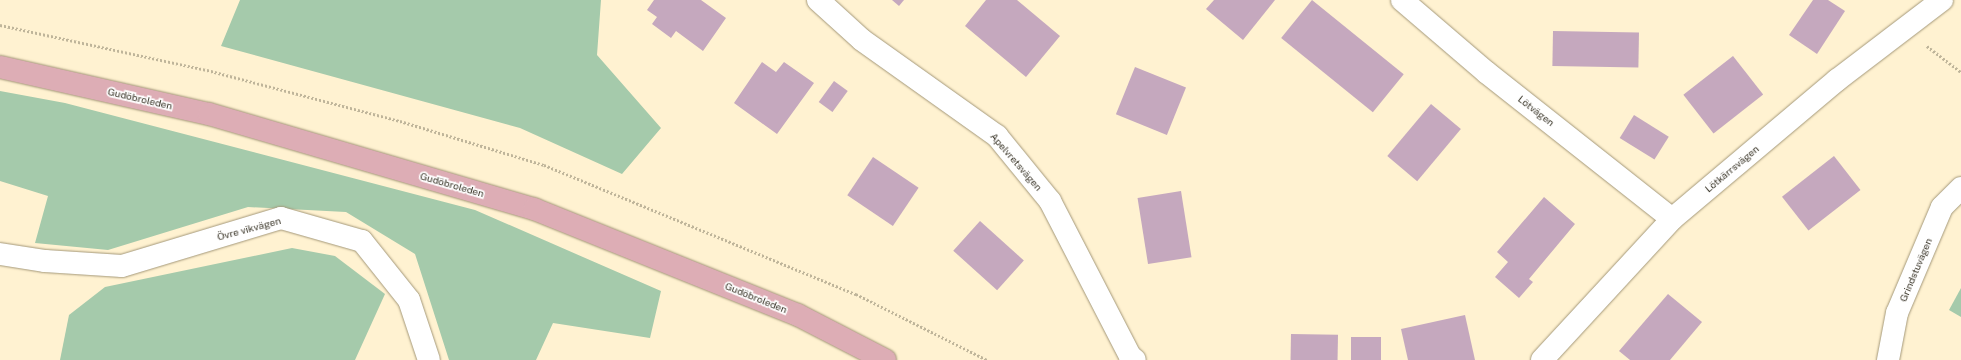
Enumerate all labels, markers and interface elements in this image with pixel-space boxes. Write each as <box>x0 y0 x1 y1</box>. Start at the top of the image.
street label: Gudöbroleden <box>106 86 174 112</box>
street label: Lötvägen <box>1515 93 1557 129</box>
street label: Apelvretsvägen <box>988 131 1044 193</box>
street label: Lötkärrsvägen <box>1703 143 1761 195</box>
street label: Gudöbroleden <box>419 170 485 200</box>
street label: Övre vikvägen <box>216 215 282 243</box>
street label: Grindstuvägen <box>1897 236 1935 304</box>
street label: Gudöbroleden <box>723 280 789 316</box>

